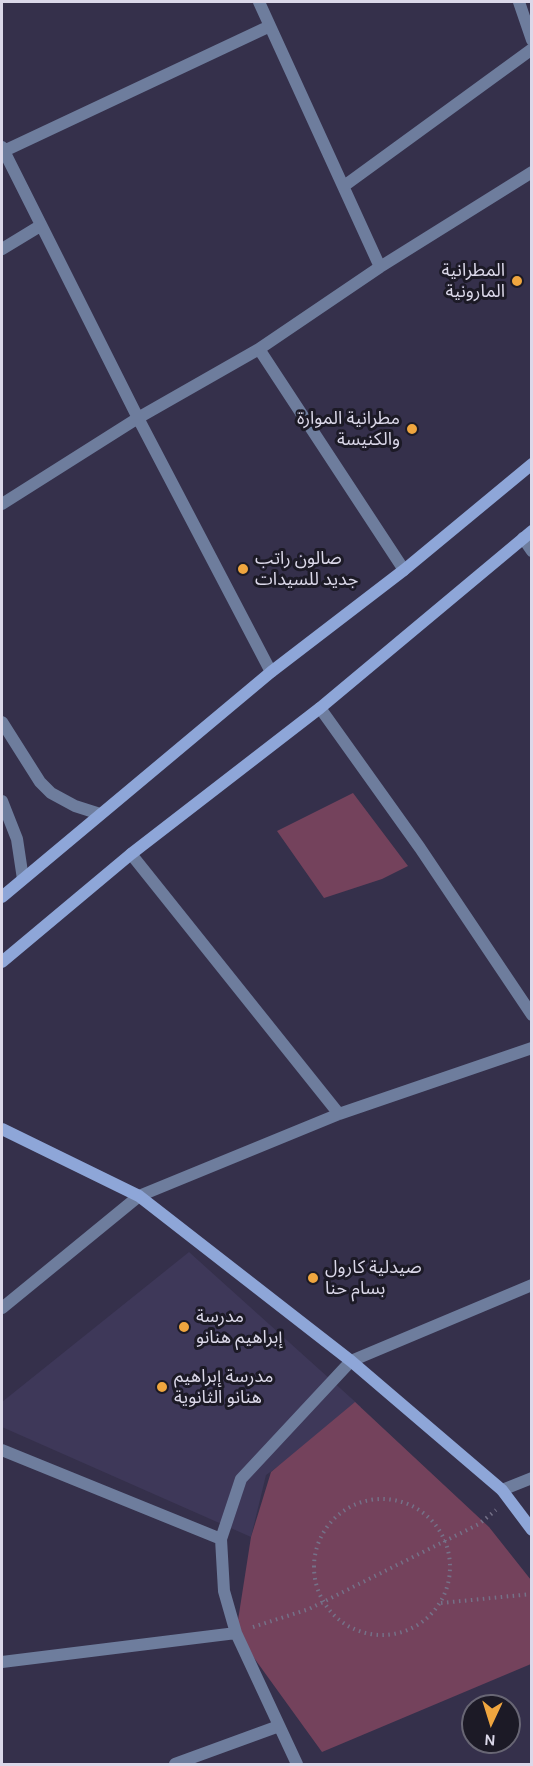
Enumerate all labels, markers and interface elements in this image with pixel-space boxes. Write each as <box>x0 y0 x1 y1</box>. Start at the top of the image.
place label: المطرانية المارونية <box>442 260 505 302</box>
marker: المطرانية المارونية <box>510 274 524 288</box>
place label: مطرانية الموارة والكنيسة <box>297 408 400 450</box>
marker: مطرانية الموارة والكنيسة <box>405 422 419 436</box>
place label: صالون راتب جديد للسيدات <box>255 548 358 590</box>
marker: صالون راتب جديد للسيدات <box>236 562 250 576</box>
place label: صيدلية كارول بسام حنا <box>325 1257 422 1300</box>
marker: صيدلية كارول بسام حنا <box>306 1271 320 1285</box>
place label: مدرسة إبراهيم هنانو <box>196 1306 283 1348</box>
marker: مدرسة إبراهيم هنانو <box>177 1320 191 1334</box>
place label: مدرسة إبراهيم هنانو الثانوية <box>174 1366 273 1408</box>
marker: مدرسة إبراهيم هنانو الثانوية <box>155 1380 169 1394</box>
north arrow <box>461 1694 521 1754</box>
text: N <box>483 1731 496 1750</box>

